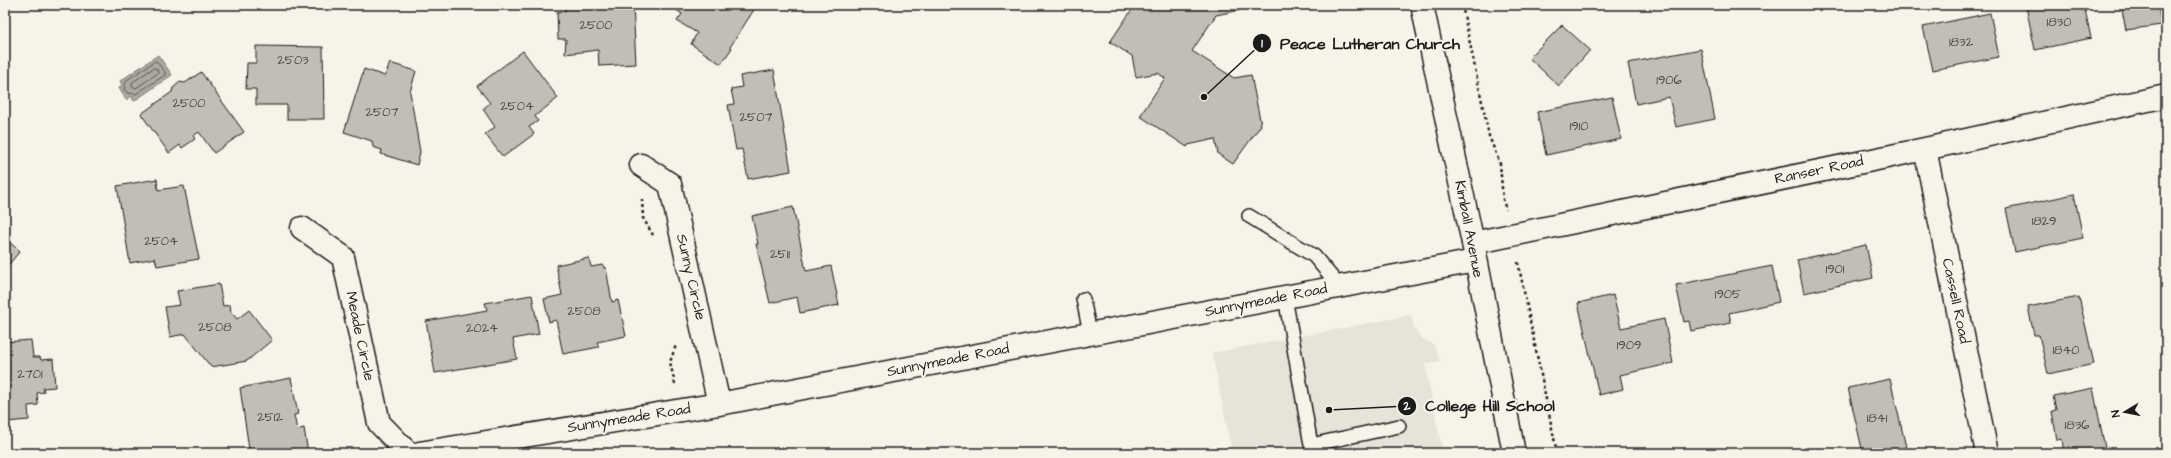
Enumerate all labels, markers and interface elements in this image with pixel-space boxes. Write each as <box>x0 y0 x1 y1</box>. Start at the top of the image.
house number: 1830 <box>2047 13 2071 31</box>
house number: 2500 <box>579 16 613 34</box>
callout: Peace Lutheran Church <box>1252 29 1469 57</box>
text: Peace Lutheran Church <box>1280 33 1461 55</box>
house number: 1832 <box>1949 33 1974 51</box>
text: 1 <box>1261 35 1263 52</box>
house number: 2503 <box>277 51 309 69</box>
house number: 1906 <box>1656 71 1682 89</box>
house number: 2500 <box>172 94 206 112</box>
house number: 2504 <box>500 97 534 115</box>
house number: 2507 <box>366 103 398 121</box>
house number: 2507 <box>740 108 772 126</box>
house number: 1910 <box>1570 117 1588 135</box>
street label: Ranser Road <box>1773 150 1866 190</box>
street label: Kimball Avenue <box>1449 179 1489 279</box>
house number: 1829 <box>2032 212 2056 230</box>
house number: 2504 <box>144 232 178 250</box>
street label: Sunny Circle <box>670 232 711 322</box>
house number: 2511 <box>770 245 790 263</box>
street label: Cassell Road <box>1937 256 1975 346</box>
house number: 1901 <box>1826 260 1845 278</box>
street label: Sunnymeade Road <box>1203 278 1329 323</box>
house number: 1905 <box>1715 285 1741 303</box>
street label: Meade Circle <box>340 289 380 383</box>
house number: 2508 <box>567 302 601 320</box>
house number: 2508 <box>198 318 232 336</box>
house number: 2024 <box>466 319 498 337</box>
house number: 1909 <box>1617 336 1641 354</box>
street label: Sunnymeade Road <box>885 338 1011 383</box>
house number: 1840 <box>2052 341 2080 359</box>
house number: 2701 <box>17 365 43 383</box>
callout: College Hill School <box>1397 392 1563 420</box>
north arrow <box>2105 392 2145 432</box>
text: College Hill School <box>1425 395 1555 419</box>
street label: Sunnymeade Road <box>566 398 692 439</box>
text: 2 <box>1403 398 1411 415</box>
house number: 2512 <box>257 408 283 426</box>
house number: 1841 <box>1867 409 1888 427</box>
text: N <box>2108 409 2124 418</box>
house number: 1836 <box>2065 416 2089 434</box>

